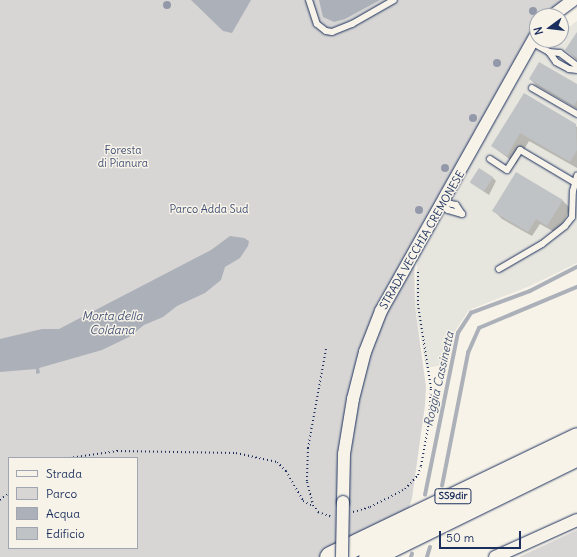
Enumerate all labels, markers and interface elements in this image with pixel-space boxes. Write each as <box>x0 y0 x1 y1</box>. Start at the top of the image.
north arrow <box>529 8 569 48</box>
text: N <box>531 25 546 36</box>
park label: Foresta di Pianura <box>98 144 148 170</box>
street label: STRADA VECCHIA CREMONESE <box>377 168 467 312</box>
park label: Parco Adda Sud <box>169 202 249 216</box>
water label: Morta della Coldana <box>82 309 142 337</box>
water label: Roggia Cassinetta <box>421 330 457 428</box>
legend <box>8 457 138 549</box>
text: Strada <box>46 466 82 481</box>
text: Parco <box>46 486 77 501</box>
road number: SS9dir <box>434 488 472 504</box>
text: Acqua <box>46 506 80 521</box>
scale bar <box>441 523 523 549</box>
text: Edificio <box>46 526 85 541</box>
text: 50 m <box>446 530 474 545</box>

